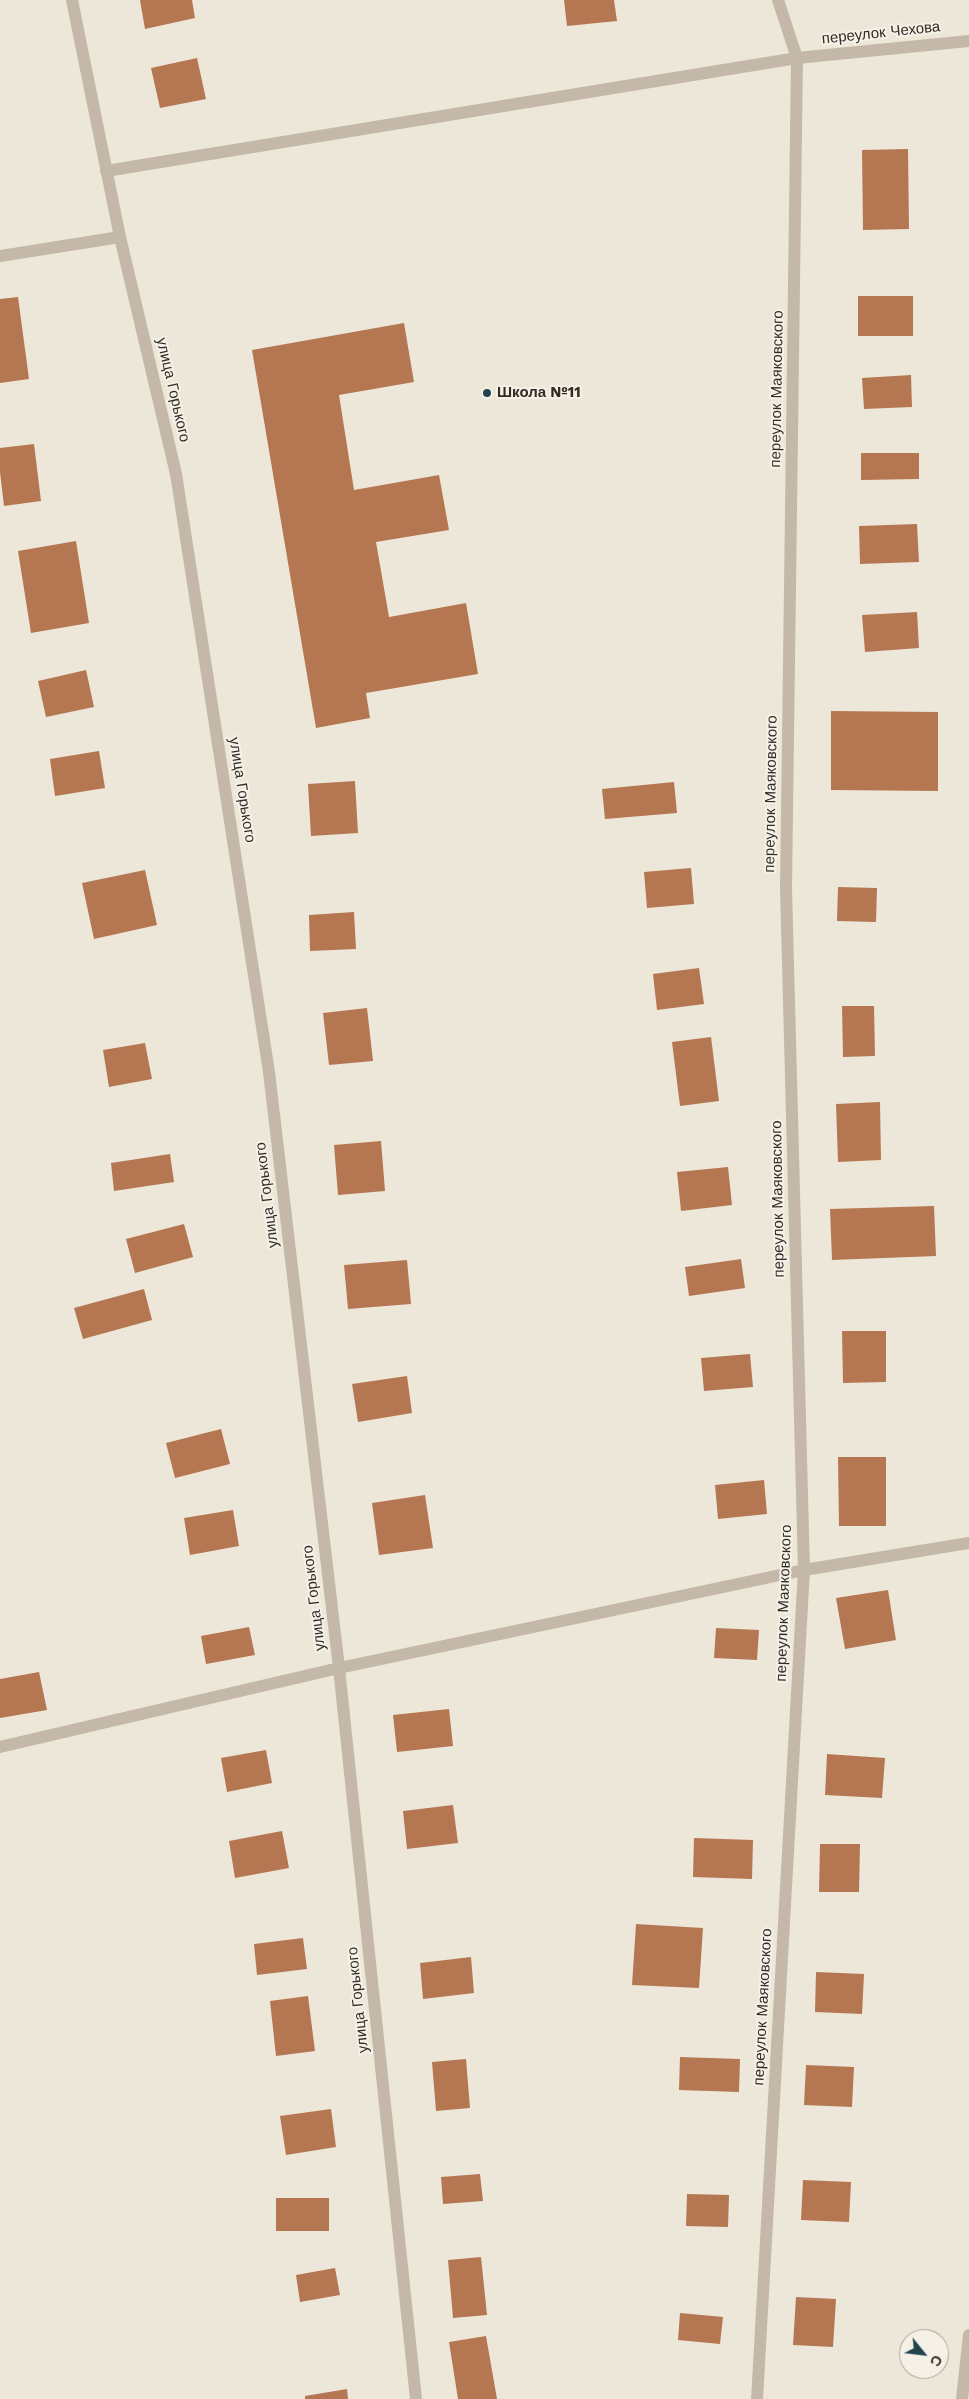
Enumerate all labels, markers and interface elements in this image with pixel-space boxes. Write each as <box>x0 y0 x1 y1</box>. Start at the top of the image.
street label: переулок Чехова <box>821 18 941 48</box>
street label: переулок Маяковского <box>767 310 787 468</box>
street label: улица Горького <box>152 336 194 444</box>
place label: Школа №11 <box>497 384 581 402</box>
marker: Школа №11 <box>481 387 493 399</box>
street label: переулок Маяковского <box>761 715 781 873</box>
street label: улица Горького <box>225 736 259 844</box>
street label: переулок Маяковского <box>768 1120 788 1278</box>
street label: улица Горького <box>252 1141 282 1249</box>
street label: переулок Маяковского <box>772 1524 796 1682</box>
street label: улица Горького <box>299 1544 329 1652</box>
street label: переулок Маяковского <box>750 1928 776 2086</box>
street label: улица Горького <box>343 1946 373 2054</box>
north arrow <box>899 2329 949 2379</box>
text: С <box>927 2352 946 2369</box>

